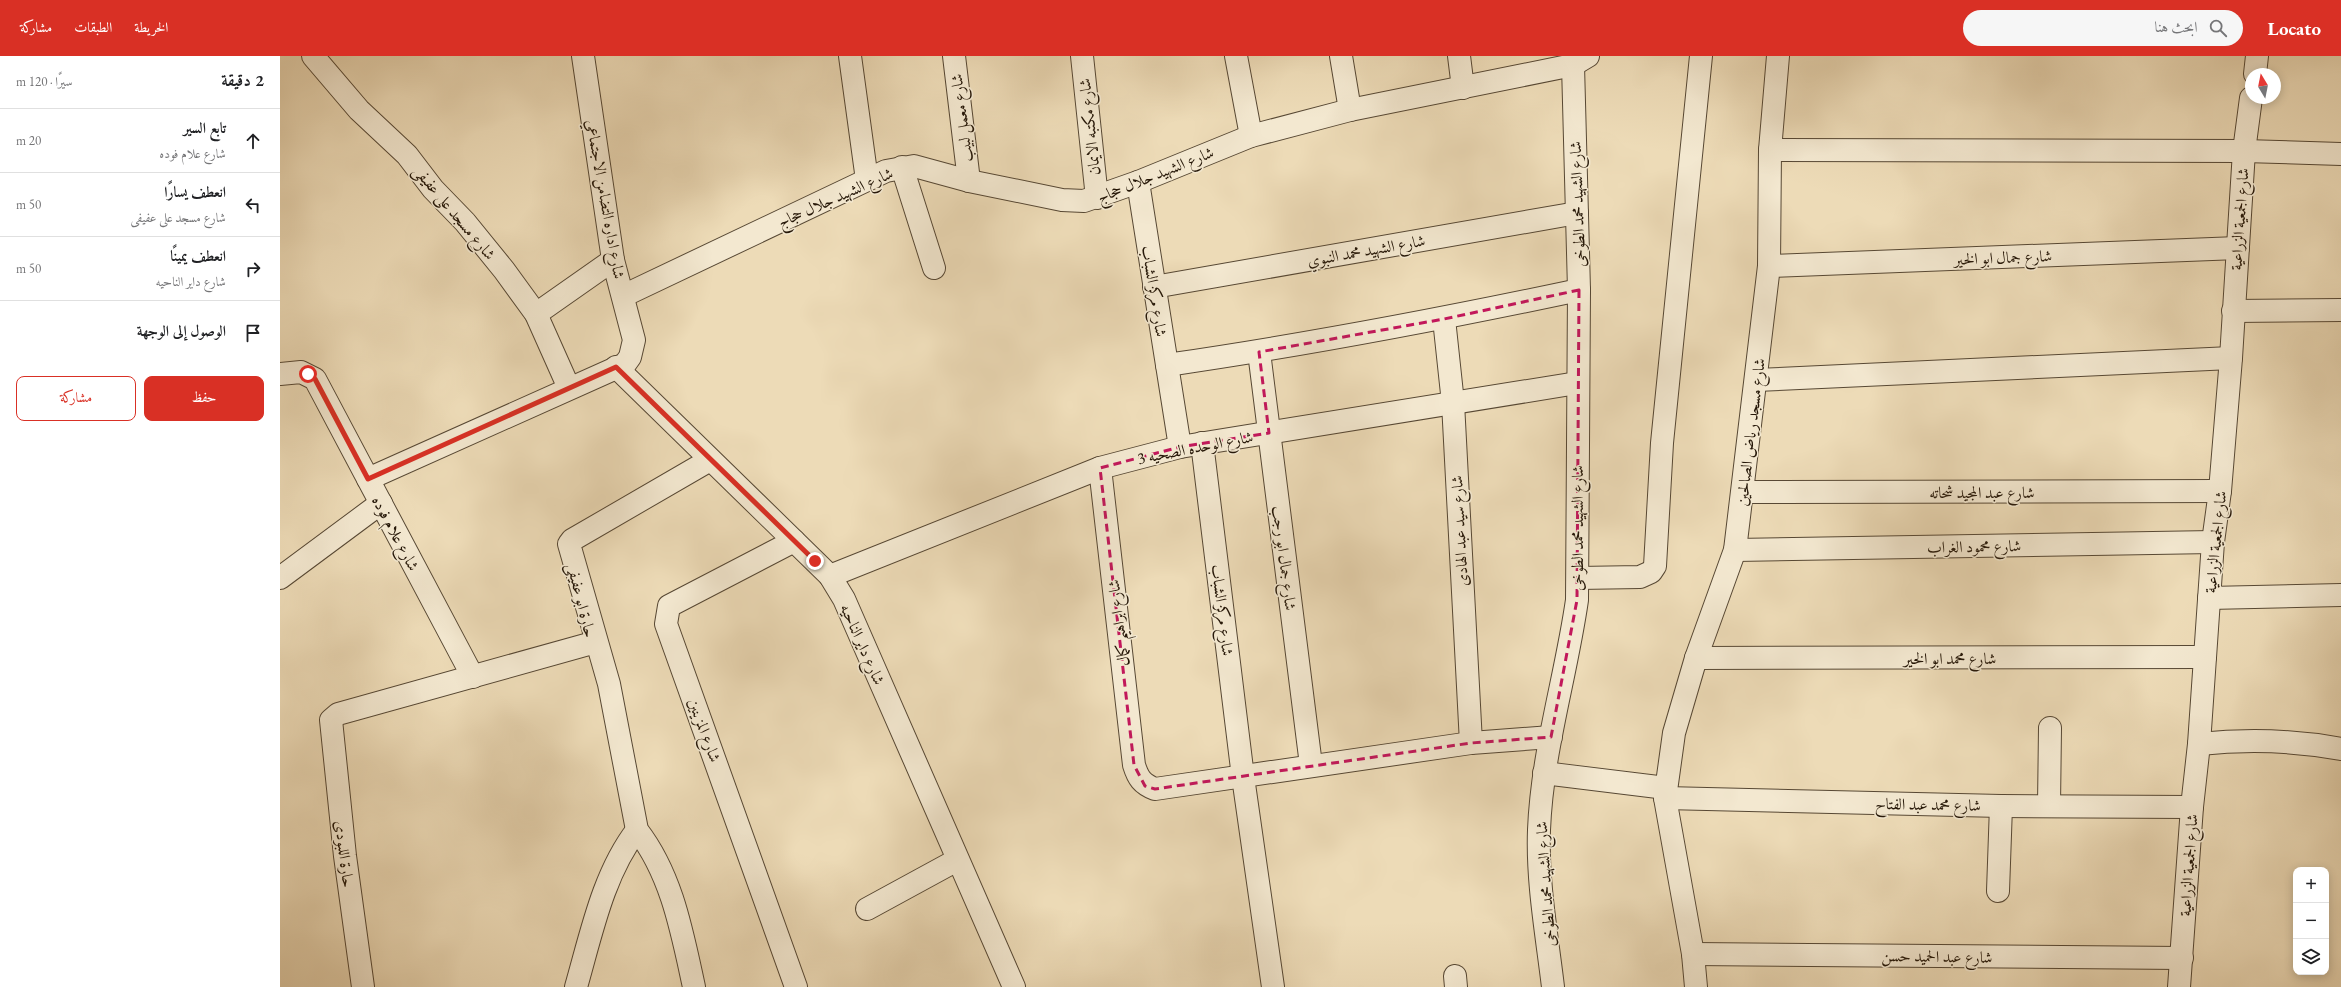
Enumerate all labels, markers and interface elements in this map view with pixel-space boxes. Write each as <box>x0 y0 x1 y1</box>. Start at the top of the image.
search box <box>1963 10 2243 46</box>
text: Locato <box>2267 16 2321 41</box>
text: ابحث هنا <box>2154 17 2197 36</box>
icon: search <box>2207 17 2229 39</box>
text: مشاركة <box>20 18 52 36</box>
text: الطبقات <box>74 18 112 36</box>
text: الخريطة <box>134 18 168 36</box>
north arrow <box>2245 68 2281 104</box>
text: 2 دقيقة <box>221 69 264 91</box>
street label: شارع معمل لبيب <box>946 72 980 163</box>
text: سيرًا · 120 m <box>16 73 73 90</box>
street label: شارع مكتبه الايمان <box>1074 77 1108 176</box>
text: تابع السير <box>183 118 226 137</box>
street label: شارع اداره التضامن الاجتماعي <box>578 118 630 281</box>
icon: ahead <box>242 130 264 152</box>
text: 20 m <box>16 132 41 149</box>
street label: شارع الشهيد جلال حجاج <box>1094 141 1218 211</box>
street label: شارع الشهيد محمد الطوخى <box>1565 141 1593 267</box>
text: شارع علام فوده <box>159 145 226 162</box>
street label: شارع مسجد على عفيفى <box>406 161 500 266</box>
street label: شارع الشهيد جلال حجاج <box>774 163 898 236</box>
street label: شارع الجمعية الزراعية <box>2225 167 2257 271</box>
text: انعطف يسارًا <box>164 182 226 201</box>
icon: left <box>242 194 264 216</box>
text: 50 m <box>16 196 41 213</box>
text: شارع مسجد على عفيفى <box>130 209 226 226</box>
street label: شارع الشهيد محمد النبوي <box>1305 230 1427 274</box>
street label: شارع مركز الشباب <box>1134 244 1172 339</box>
street label: شارع جمال ابو الخير <box>1952 245 2053 273</box>
text: انعطف يمينًا <box>170 246 226 265</box>
icon: right <box>242 258 264 280</box>
text: 50 m <box>16 260 41 277</box>
text: شارع داير الناحيه <box>156 273 226 290</box>
text: الوصول إلى الوجهة <box>137 321 226 340</box>
icon: arrive <box>242 322 264 344</box>
street label: شارع مسجد رياض الصالحين <box>1731 357 1773 507</box>
route start <box>299 365 317 383</box>
button: مشاركة <box>16 376 136 421</box>
button: حفظ <box>144 376 264 421</box>
street label: شارع الوحده الصحيه 3 <box>1135 426 1255 472</box>
street label: شارع الشهيد محمد الطوخى <box>1567 465 1591 591</box>
street label: شارع سيد عبد الهادى <box>1446 475 1476 587</box>
street label: شارع عبد المجيد شحاته <box>1929 482 2035 506</box>
street label: شارع الجمعية الزراعية <box>2200 490 2234 595</box>
street label: شارع علام فوده <box>363 492 424 576</box>
street label: شارع جمال ابو رجب <box>1265 504 1301 612</box>
street label: شارع محمود الغراب <box>1927 535 2021 561</box>
route end <box>806 552 824 570</box>
street label: حارة ابو عفيفى <box>561 561 601 640</box>
street label: شارع مركز الشباب <box>1203 563 1239 657</box>
street label: شارع ابراهيم كمال <box>1103 578 1140 668</box>
street label: شارع داير الناحيه <box>833 600 890 689</box>
street label: شارع محمد ابو الخير <box>1902 648 1996 672</box>
street label: شارع المزينين <box>680 695 726 766</box>
street label: شارع محمد عبد الفتاح <box>1875 793 1981 820</box>
street label: شارع الجمعية الزراعية <box>2174 813 2206 917</box>
street label: حارة اللبودى <box>330 819 359 889</box>
street label: شارع الشهيد محمد الطوخى <box>1531 820 1563 947</box>
map controls <box>2293 867 2329 975</box>
button: + <box>2293 867 2329 903</box>
button: − <box>2293 903 2329 939</box>
button: layers <box>2293 939 2329 975</box>
street label: شارع عبد الحميد حسن <box>1881 945 1993 971</box>

